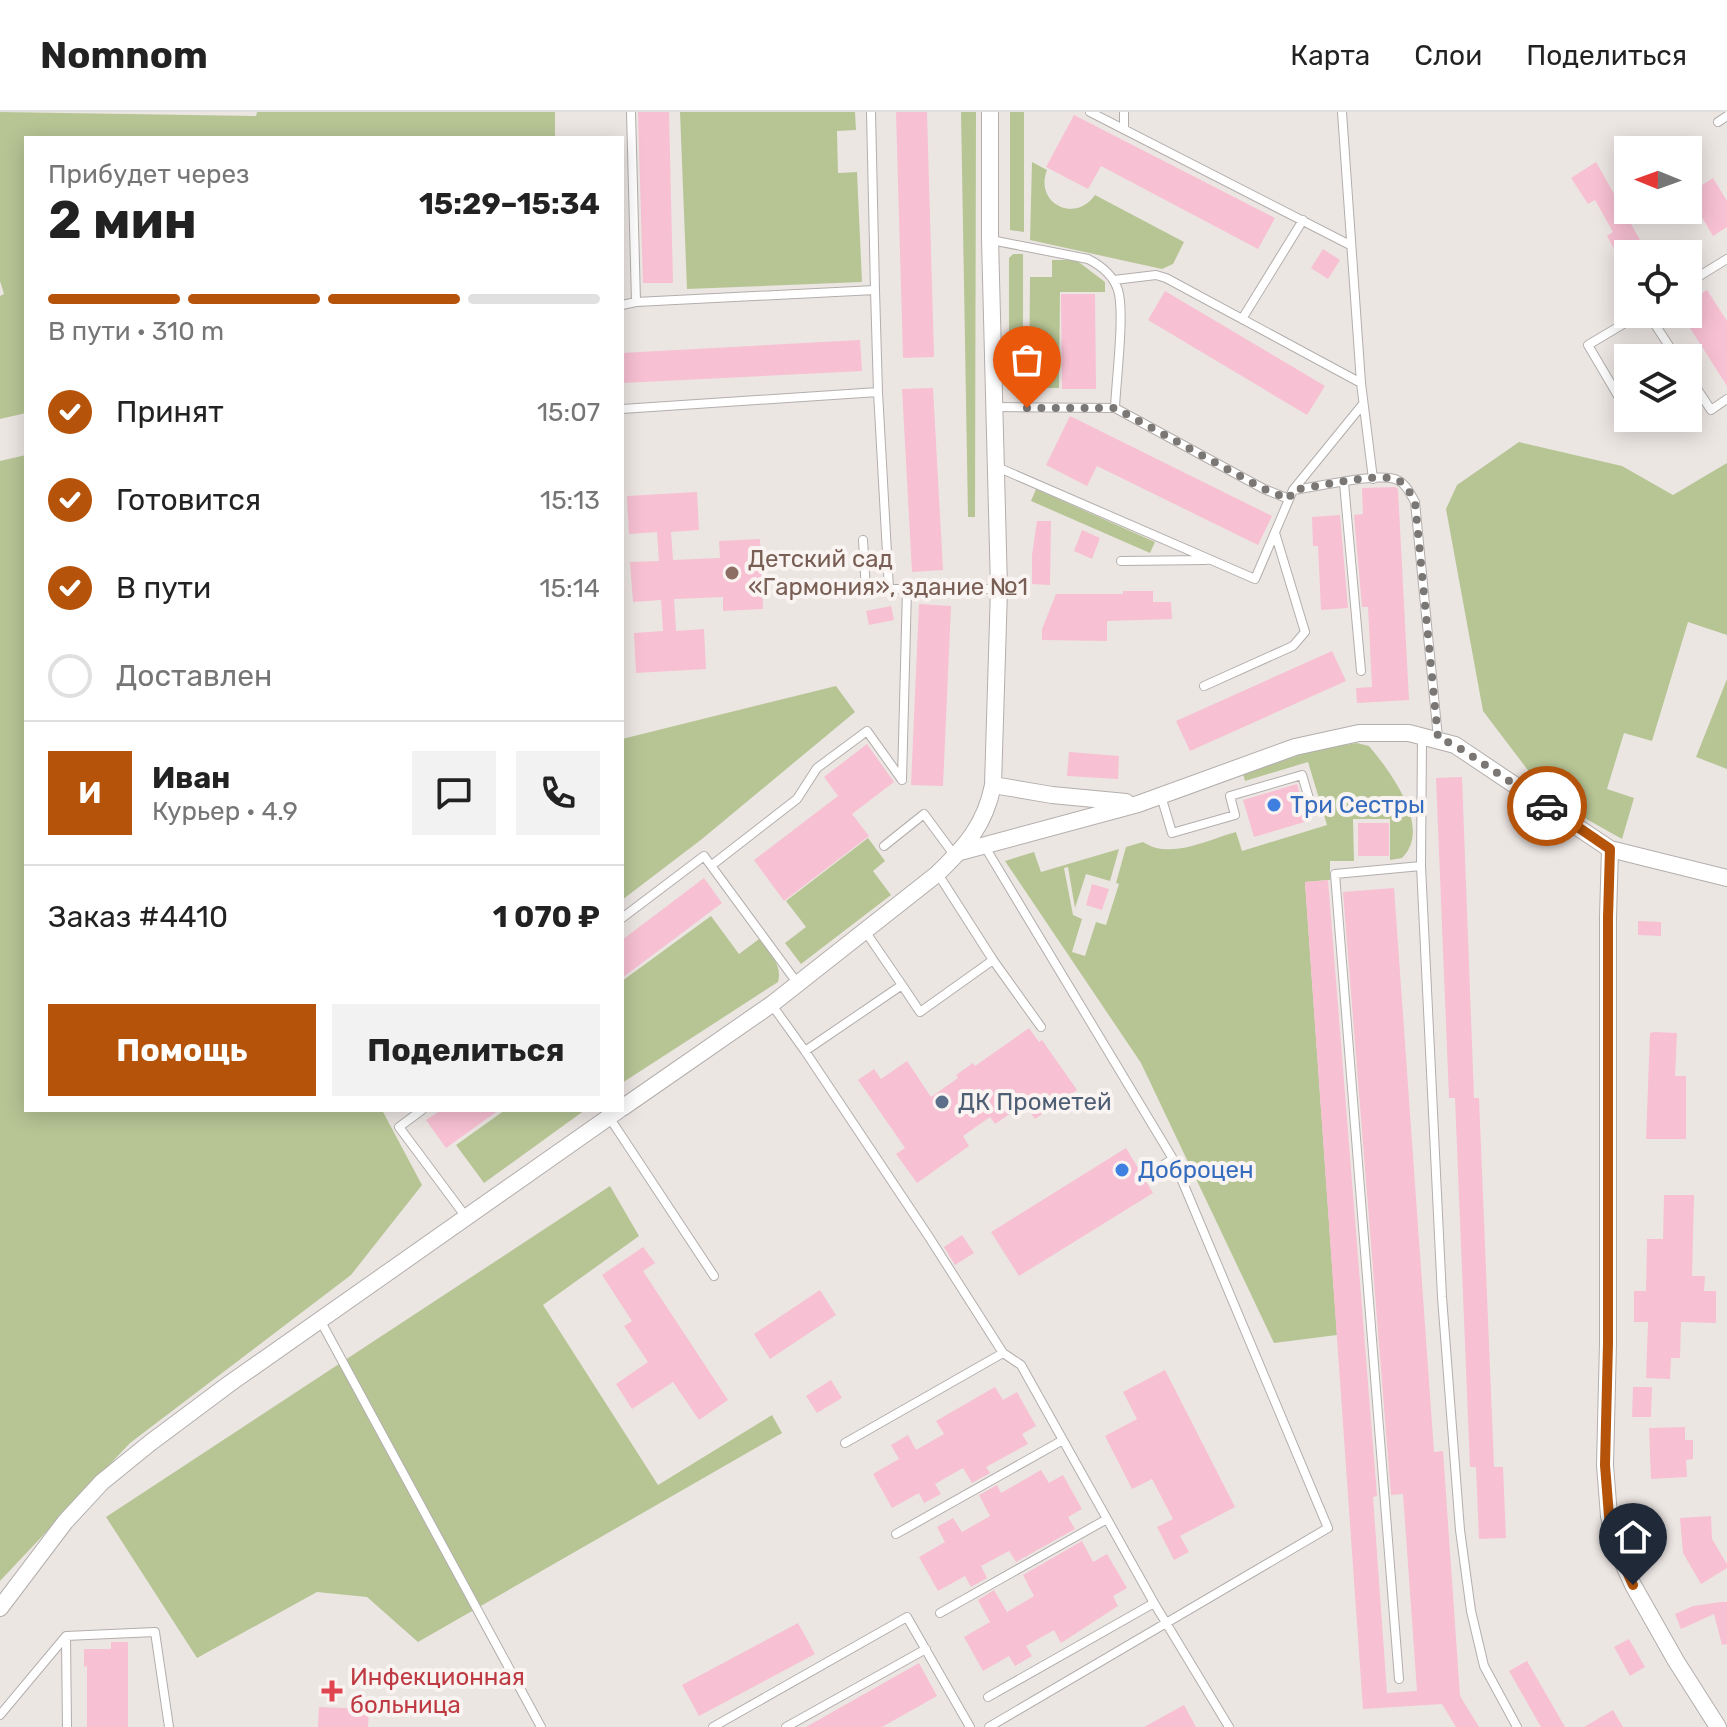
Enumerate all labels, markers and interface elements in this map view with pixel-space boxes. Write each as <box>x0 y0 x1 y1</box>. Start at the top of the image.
text: Nomnom <box>40 32 208 78</box>
text: Карта <box>1290 39 1370 72</box>
text: Слои <box>1414 39 1482 72</box>
text: Поделиться <box>1526 39 1687 72</box>
north arrow <box>1614 136 1702 224</box>
map controls <box>1614 136 1702 432</box>
text: Прибудет через <box>48 159 249 190</box>
text: 15:29–15:34 <box>419 186 600 222</box>
text: 2 мин <box>48 189 197 251</box>
button: locate <box>1614 240 1702 328</box>
text: В пути · 310 m <box>48 316 224 347</box>
pin <box>993 326 1061 408</box>
icon: bag <box>1005 338 1049 382</box>
button: layers <box>1614 344 1702 432</box>
icon: check <box>48 390 92 434</box>
text: Принят <box>116 394 224 430</box>
text: 15:07 <box>537 397 600 428</box>
icon: check <box>48 478 92 522</box>
text: Готовится <box>116 482 261 518</box>
text: 15:13 <box>540 485 600 516</box>
place label: Детский сад «Гармония», здание №1 <box>748 545 1028 601</box>
marker: Детский сад «Гармония», здание №1 <box>723 564 741 582</box>
icon: check <box>48 566 92 610</box>
text: В пути <box>116 570 211 606</box>
text: 15:14 <box>539 573 600 604</box>
text: Доставлен <box>116 658 272 694</box>
button: chat <box>412 751 496 835</box>
button: phone <box>516 751 600 835</box>
text: Иван <box>152 760 230 796</box>
courier <box>1507 766 1587 846</box>
text: И <box>78 775 102 811</box>
icon: car <box>1525 784 1569 828</box>
place label: Три Сестры <box>1290 791 1425 819</box>
text: Курьер · 4.9 <box>152 796 298 827</box>
marker: Три Сестры <box>1265 796 1283 814</box>
text: Заказ #4410 <box>48 899 228 935</box>
text: 1 070 ₽ <box>493 899 600 935</box>
button: Помощь <box>48 1004 316 1096</box>
button: Поделиться <box>332 1004 600 1096</box>
place label: ДК Прометей <box>958 1088 1112 1116</box>
marker: ДК Прометей <box>933 1093 951 1111</box>
place label: Доброцен <box>1138 1156 1254 1184</box>
marker: Доброцен <box>1113 1161 1131 1179</box>
pin <box>1599 1503 1667 1585</box>
icon: home <box>1611 1515 1655 1559</box>
place label: Инфекционная больница <box>350 1663 525 1719</box>
marker: Инфекционная больница <box>321 1680 343 1702</box>

